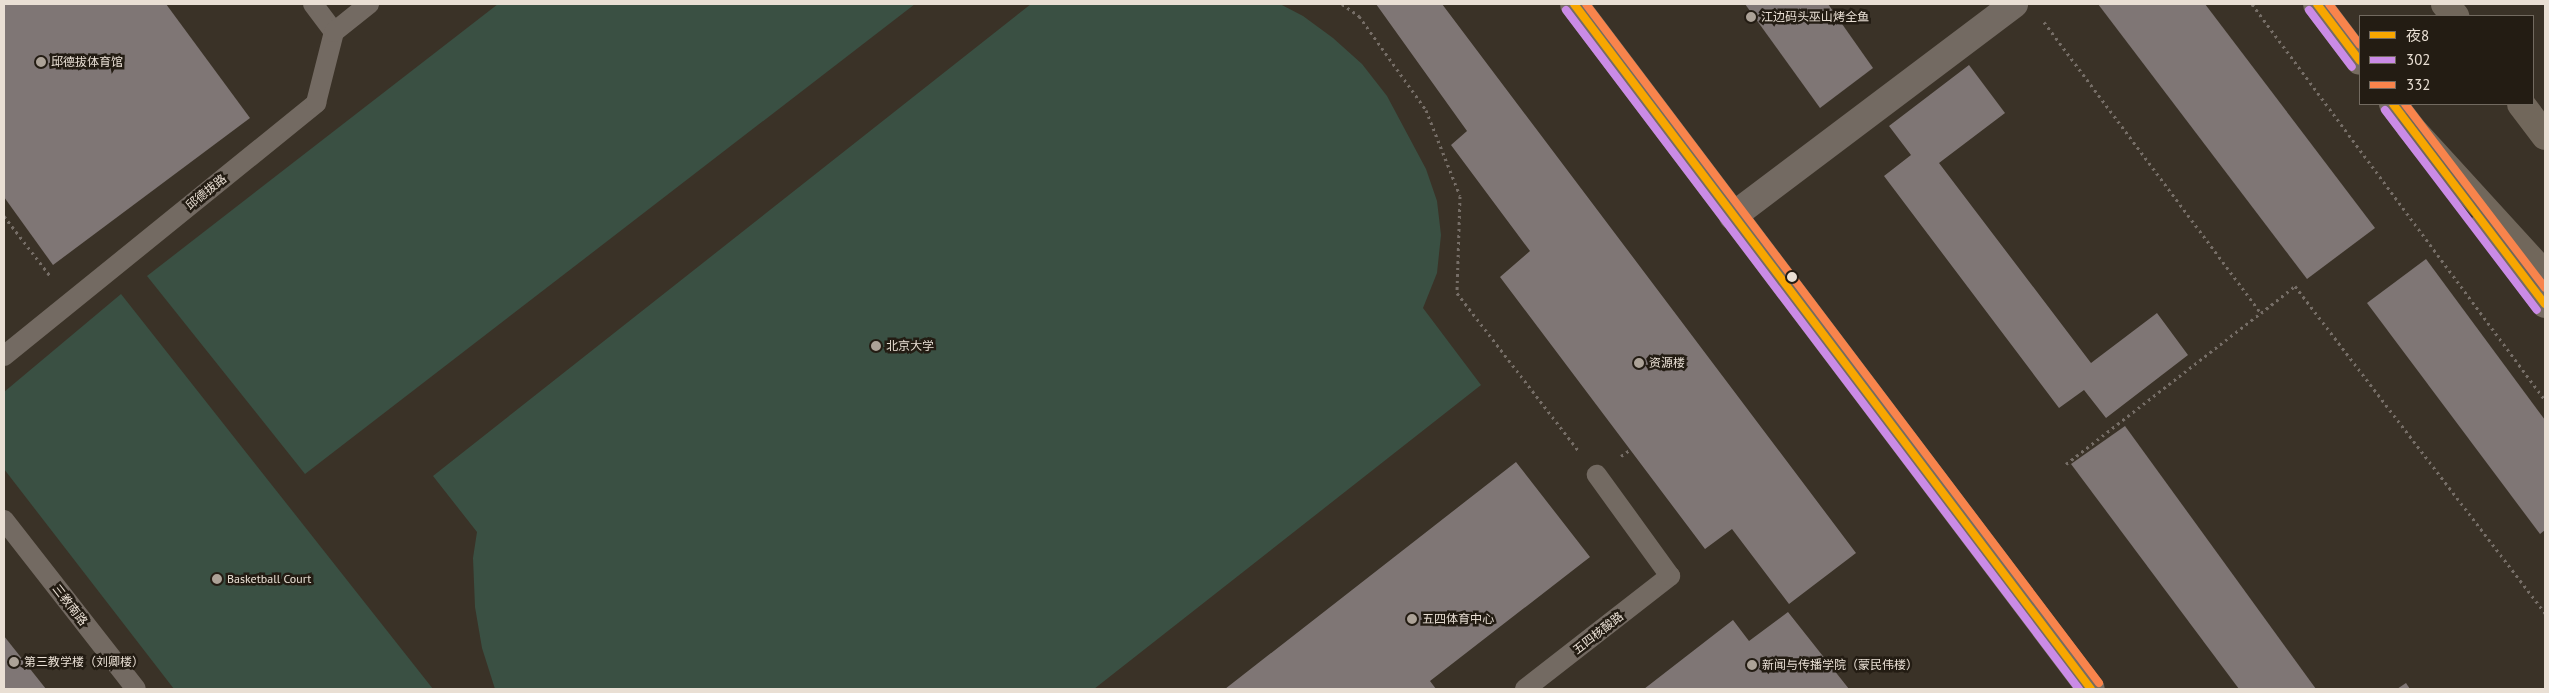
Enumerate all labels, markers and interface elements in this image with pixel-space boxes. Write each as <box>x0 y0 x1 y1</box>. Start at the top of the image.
place label: 江边码头巫山烤全鱼 <box>1761 10 1869 24</box>
marker: 江边码头巫山烤全鱼 <box>1745 11 1757 23</box>
legend <box>2359 15 2534 105</box>
text: 夜8 <box>2406 26 2429 45</box>
text: 302 <box>2406 50 2431 69</box>
place label: 邱德拔体育馆 <box>51 55 123 69</box>
marker: 邱德拔体育馆 <box>35 56 47 68</box>
text: 332 <box>2406 75 2431 94</box>
street label: 邱德拔路 <box>183 171 229 213</box>
unlabelled marker <box>1787 272 1797 282</box>
place label: 北京大学 <box>886 339 934 353</box>
marker: 北京大学 <box>870 340 882 352</box>
place label: 资源楼 <box>1649 356 1685 370</box>
marker: 资源楼 <box>1633 357 1645 369</box>
place label: Basketball Court <box>227 572 311 586</box>
marker: Basketball Court <box>211 573 223 585</box>
street label: 三教南路 <box>50 582 90 628</box>
street label: 五四核酸路 <box>1570 609 1626 657</box>
place label: 五四体育中心 <box>1422 612 1494 626</box>
marker: 五四体育中心 <box>1406 613 1418 625</box>
place label: 第三教学楼（刘卿楼） <box>24 655 144 669</box>
marker: 第三教学楼（刘卿楼） <box>8 656 20 668</box>
place label: 新闻与传播学院（蒙民伟楼） <box>1762 658 1918 672</box>
marker: 新闻与传播学院（蒙民伟楼） <box>1746 659 1758 671</box>

